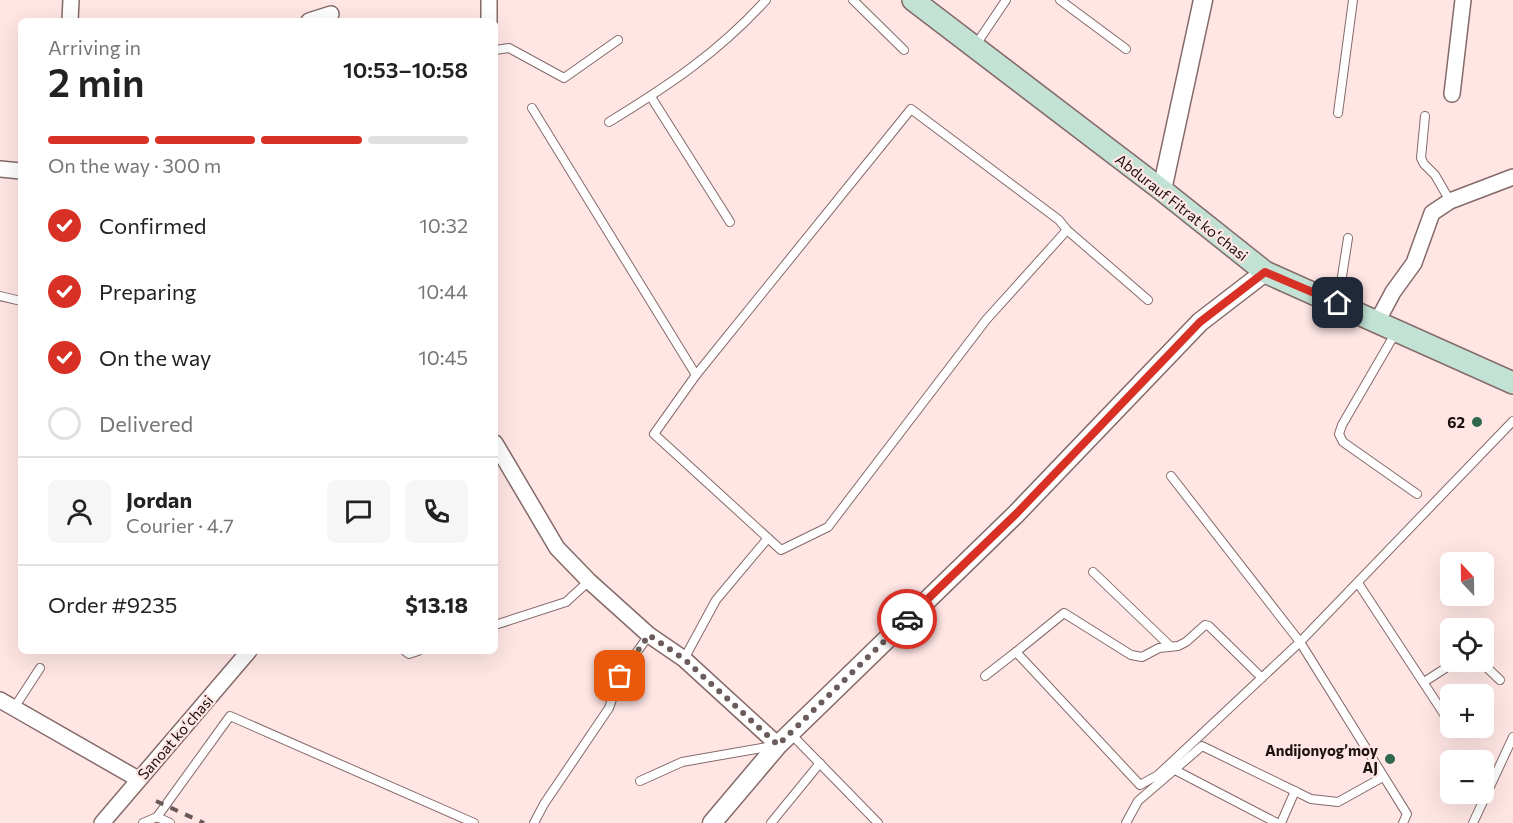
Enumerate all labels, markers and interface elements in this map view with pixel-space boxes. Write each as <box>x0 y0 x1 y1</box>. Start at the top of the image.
text: Arriving in <box>48 35 141 59</box>
text: 10:53–10:58 <box>343 56 468 83</box>
text: 2 min <box>48 57 145 105</box>
street label: Abdurauf Fitrat koʻchasi <box>1112 150 1252 264</box>
text: On the way · 300 m <box>48 153 221 177</box>
icon: check <box>48 209 81 242</box>
text: Confirmed <box>99 212 206 239</box>
text: 10:32 <box>419 213 468 237</box>
icon: check <box>48 275 81 308</box>
pin <box>1312 277 1363 328</box>
text: Preparing <box>99 278 196 305</box>
text: 10:44 <box>418 279 468 303</box>
icon: home <box>1321 286 1354 319</box>
icon: check <box>48 341 81 374</box>
text: On the way <box>99 344 211 371</box>
text: 10:45 <box>418 345 468 369</box>
text: Delivered <box>99 410 193 437</box>
place label: 62 <box>1447 413 1465 431</box>
marker: 62 <box>1470 415 1484 429</box>
button: person <box>48 480 111 543</box>
button: chat <box>327 480 390 543</box>
button: phone <box>405 480 468 543</box>
text: Jordan <box>126 486 192 513</box>
text: Courier · 4.7 <box>126 513 234 537</box>
north arrow <box>1440 552 1494 606</box>
map controls <box>1440 552 1494 804</box>
courier <box>877 589 937 649</box>
text: Order #9235 <box>48 591 177 618</box>
text: $13.18 <box>405 591 468 618</box>
icon: car <box>891 603 924 636</box>
button: locate <box>1440 618 1494 672</box>
pin <box>594 650 645 701</box>
icon: bag <box>603 659 636 692</box>
button: + <box>1440 684 1494 738</box>
street label: Sanoat koʻchasi <box>133 691 217 783</box>
place label: Andijonyog’moy AJ <box>1265 741 1379 776</box>
button: − <box>1440 750 1494 804</box>
marker: Andijonyog’moy AJ <box>1383 752 1397 766</box>

